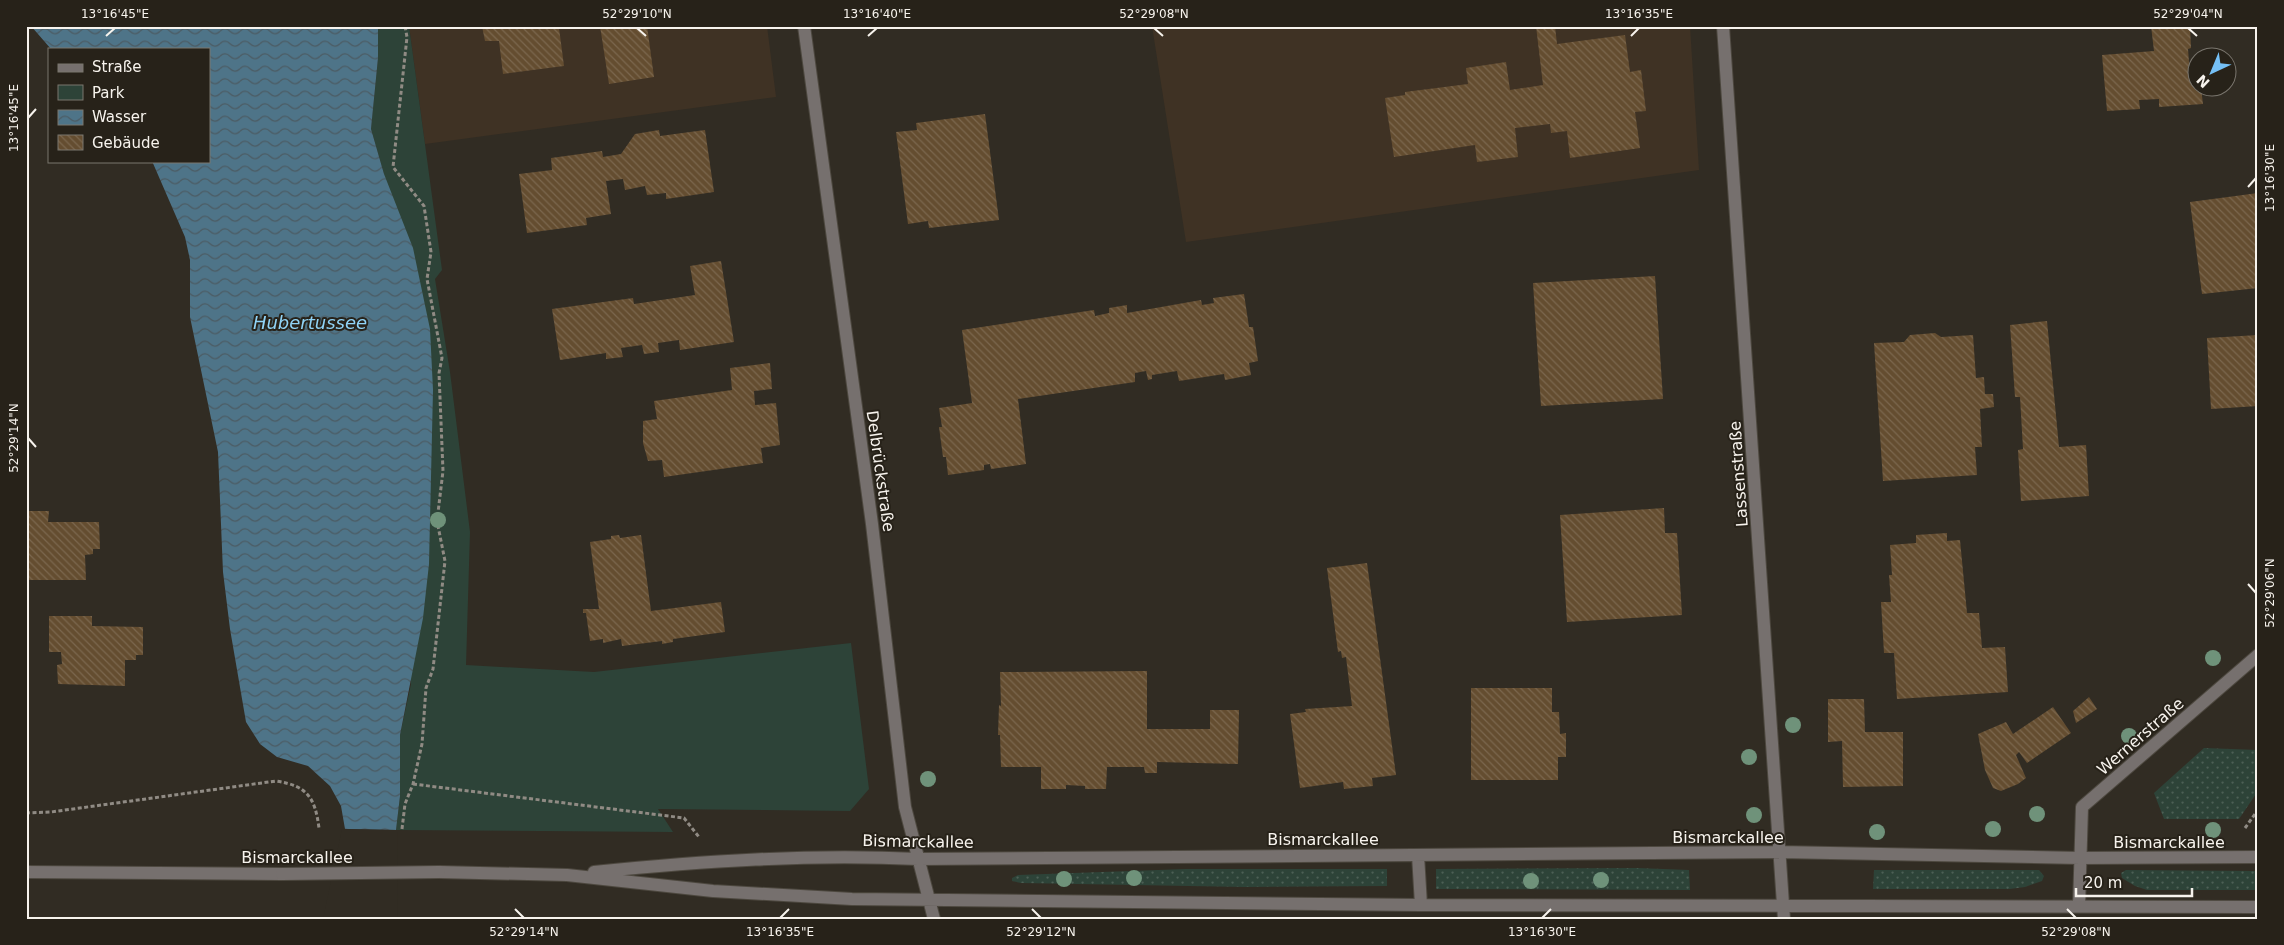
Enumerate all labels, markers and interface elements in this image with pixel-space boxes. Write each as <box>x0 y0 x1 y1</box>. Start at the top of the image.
text: 13°16'45"E <box>81 7 149 21</box>
text: 52°29'10"N <box>602 7 672 21</box>
text: 13°16'40"E <box>843 7 911 21</box>
text: 52°29'08"N <box>1119 7 1189 21</box>
text: 13°16'35"E <box>1605 7 1673 21</box>
text: 52°29'04"N <box>2153 7 2223 21</box>
legend <box>48 48 210 162</box>
north arrow <box>2186 48 2236 98</box>
text: Straße <box>92 58 141 76</box>
text: N <box>2193 72 2213 91</box>
text: 13°16'45"E <box>7 84 21 152</box>
text: Park <box>92 84 125 102</box>
text: Wasser <box>92 108 147 126</box>
text: Gebäude <box>92 134 160 152</box>
text: 13°16'30"E <box>2263 144 2277 212</box>
water label: Hubertussee <box>253 312 367 333</box>
text: 52°29'14"N <box>7 403 21 473</box>
street label: Delbrückstraße <box>863 409 898 533</box>
street label: Lassenstraße <box>1725 420 1752 528</box>
text: 52°29'06"N <box>2263 558 2277 628</box>
street label: Wernerstraße <box>2093 694 2188 779</box>
street label: Bismarckallee <box>1672 828 1784 847</box>
street label: Bismarckallee <box>1267 830 1379 849</box>
street label: Bismarckallee <box>862 831 974 852</box>
street label: Bismarckallee <box>2113 833 2225 852</box>
street label: Bismarckallee <box>241 848 353 867</box>
scale bar <box>2076 865 2193 897</box>
text: 20 m <box>2084 874 2122 892</box>
text: 52°29'14"N <box>489 925 559 939</box>
text: 13°16'35"E <box>746 925 814 939</box>
text: 52°29'12"N <box>1006 925 1076 939</box>
text: 13°16'30"E <box>1508 925 1576 939</box>
text: 52°29'08"N <box>2041 925 2111 939</box>

